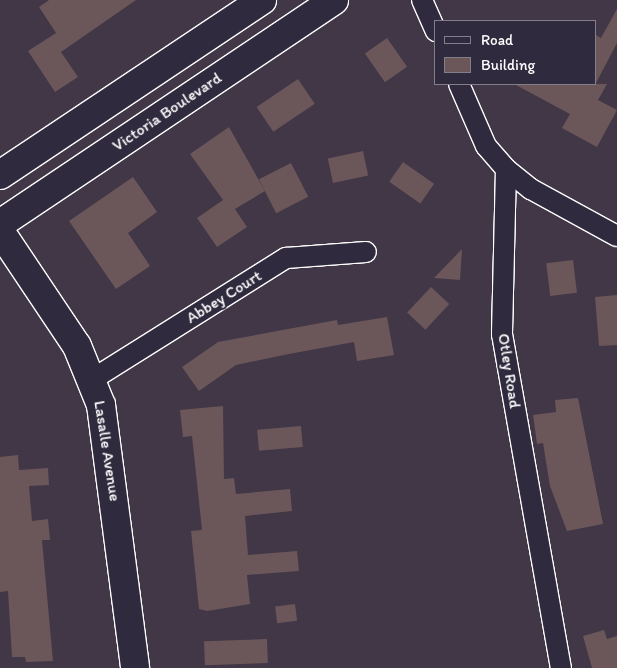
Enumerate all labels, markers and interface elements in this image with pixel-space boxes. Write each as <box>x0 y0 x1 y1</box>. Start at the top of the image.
legend <box>434 20 597 85</box>
text: Road <box>481 31 513 49</box>
text: Building <box>481 56 535 74</box>
street label: Victoria Boulevard <box>109 68 225 156</box>
street label: Abbey Court <box>183 266 265 328</box>
street label: Otley Road <box>494 332 524 410</box>
street label: Lasalle Avenue <box>90 399 124 503</box>

